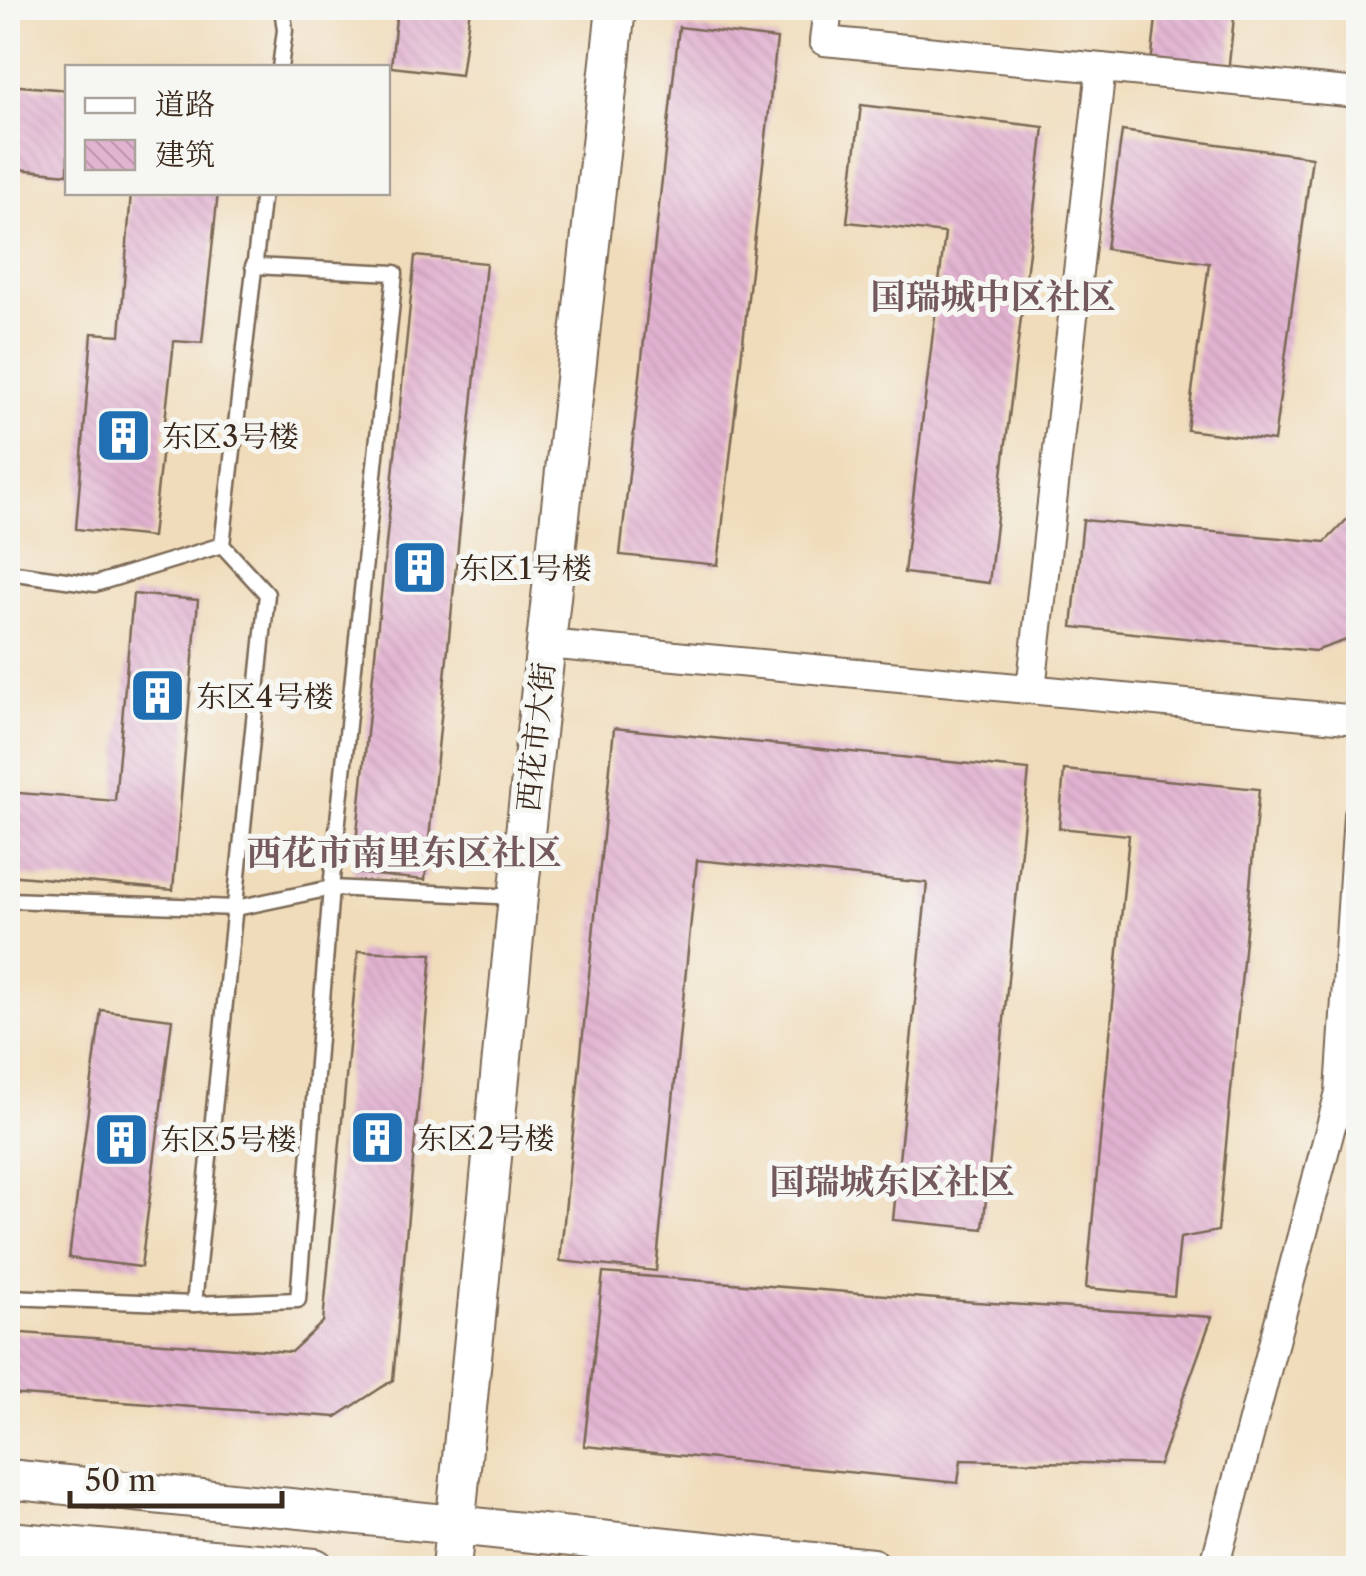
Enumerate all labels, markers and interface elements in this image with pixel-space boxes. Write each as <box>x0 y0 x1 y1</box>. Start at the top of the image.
legend <box>65 65 390 195</box>
text: 道路 <box>155 86 215 123</box>
text: 建筑 <box>155 136 215 173</box>
district label: 国瑞城中区社区 <box>870 275 1116 318</box>
building icon: 东区3号楼 <box>93 406 153 466</box>
place label: 东区3号楼 <box>162 418 299 455</box>
building icon: 东区1号楼 <box>390 538 450 598</box>
place label: 东区1号楼 <box>459 550 592 587</box>
street label: 西花市大街 <box>510 660 562 814</box>
building icon: 东区4号楼 <box>127 666 187 726</box>
place label: 东区4号楼 <box>196 678 333 715</box>
district label: 西花市南里东区社区 <box>246 831 562 874</box>
building icon: 东区2号楼 <box>348 1108 408 1168</box>
building icon: 东区5号楼 <box>91 1109 151 1169</box>
place label: 东区2号楼 <box>417 1120 554 1157</box>
place label: 东区5号楼 <box>160 1121 296 1158</box>
district label: 国瑞城东区社区 <box>769 1160 1015 1203</box>
scale bar <box>70 1446 282 1508</box>
text: 50 m <box>85 1462 156 1499</box>

